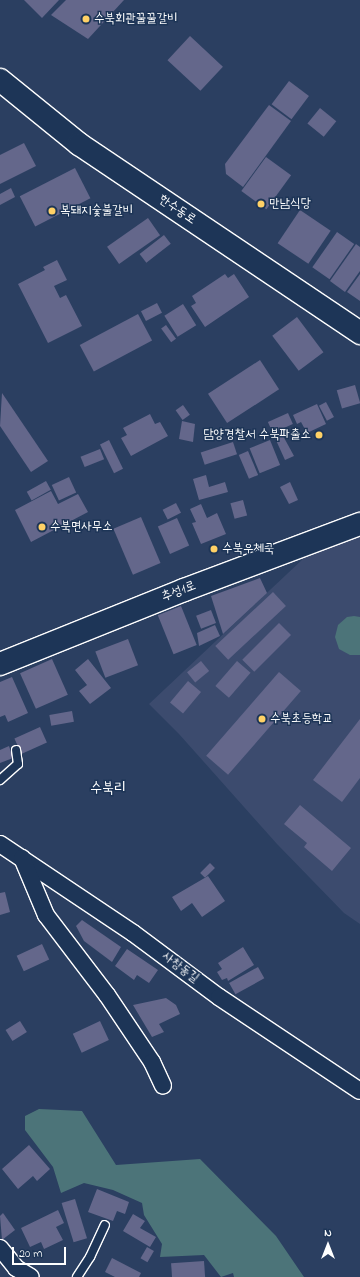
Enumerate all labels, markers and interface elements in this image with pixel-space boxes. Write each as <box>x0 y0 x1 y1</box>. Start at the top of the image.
place label: 수북회관꿀꿀갈비 <box>94 11 178 27</box>
marker: 수북회관꿀꿀갈비 <box>81 14 91 24</box>
street label: 한수동로 <box>155 192 199 228</box>
place label: 만남식당 <box>269 196 311 212</box>
marker: 만남식당 <box>256 199 266 209</box>
place label: 복돼지숯불갈비 <box>60 203 133 219</box>
marker: 복돼지숯불갈비 <box>47 206 57 216</box>
place label: 담양경찰서 수북파출소 <box>203 427 311 443</box>
marker: 담양경찰서 수북파출소 <box>314 430 324 440</box>
place label: 수북면사무소 <box>50 519 113 535</box>
marker: 수북면사무소 <box>37 522 47 532</box>
place label: 수북우체국 <box>222 541 274 557</box>
marker: 수북우체국 <box>209 544 219 554</box>
street label: 추성1로 <box>160 578 198 606</box>
place label: 수북초등학교 <box>270 711 333 727</box>
marker: 수북초등학교 <box>257 714 267 724</box>
district label: 수북리 <box>90 780 126 798</box>
street label: 사창동길 <box>159 949 201 987</box>
north arrow <box>308 1225 348 1265</box>
text: N <box>324 1225 332 1241</box>
scale bar <box>14 1239 68 1265</box>
text: 20 m <box>19 1245 42 1263</box>

